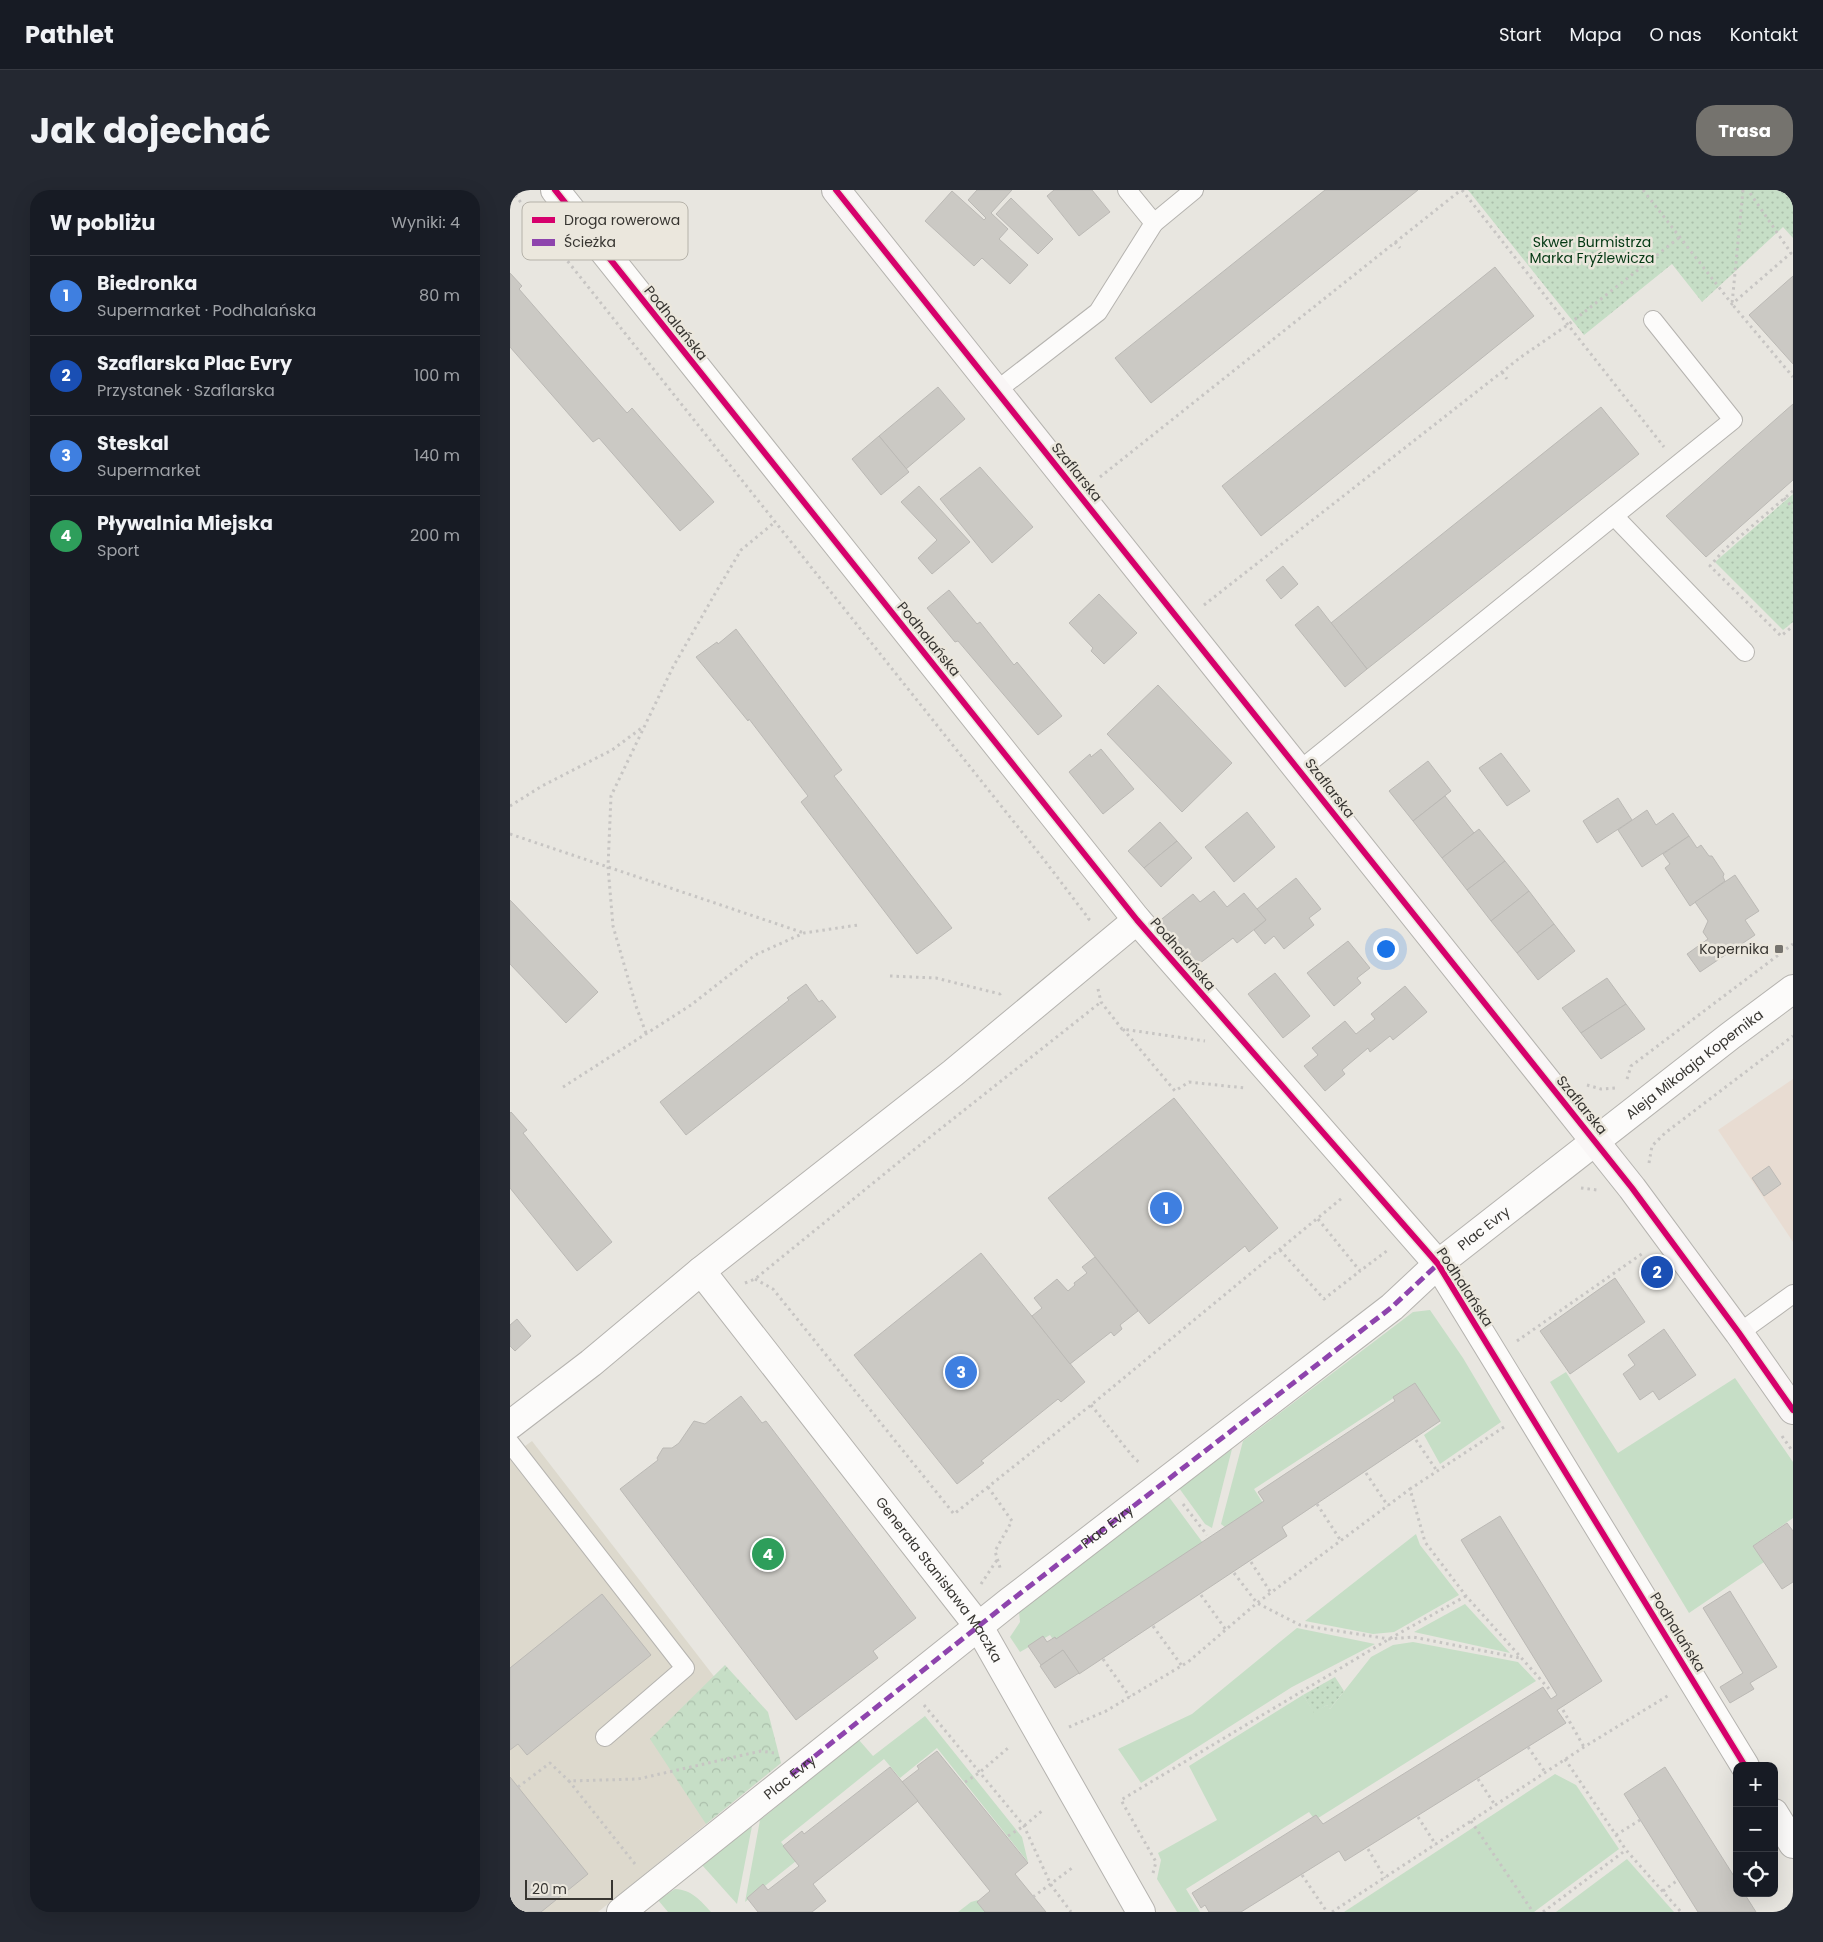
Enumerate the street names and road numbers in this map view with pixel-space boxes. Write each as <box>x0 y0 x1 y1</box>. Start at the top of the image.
street label: Podhalańska <box>640 281 712 365</box>
street label: Szaflarska <box>1047 438 1107 506</box>
street label: Podhalańska <box>893 597 965 681</box>
street label: Szaflarska <box>1300 754 1360 822</box>
street label: Podhalańska <box>1146 913 1220 995</box>
street label: Aleja Mikołaja Kopernika <box>1621 1005 1767 1124</box>
street label: Szaflarska <box>1552 1071 1612 1139</box>
street label: Plac Evry <box>1453 1201 1514 1255</box>
street label: Podhalańska <box>1432 1243 1498 1331</box>
street label: Generała Stanisława Maczka <box>871 1493 1007 1666</box>
street label: Plac Evry <box>1077 1500 1138 1553</box>
street label: Podhalańska <box>1645 1588 1711 1676</box>
street label: Plac Evry <box>760 1750 820 1804</box>

